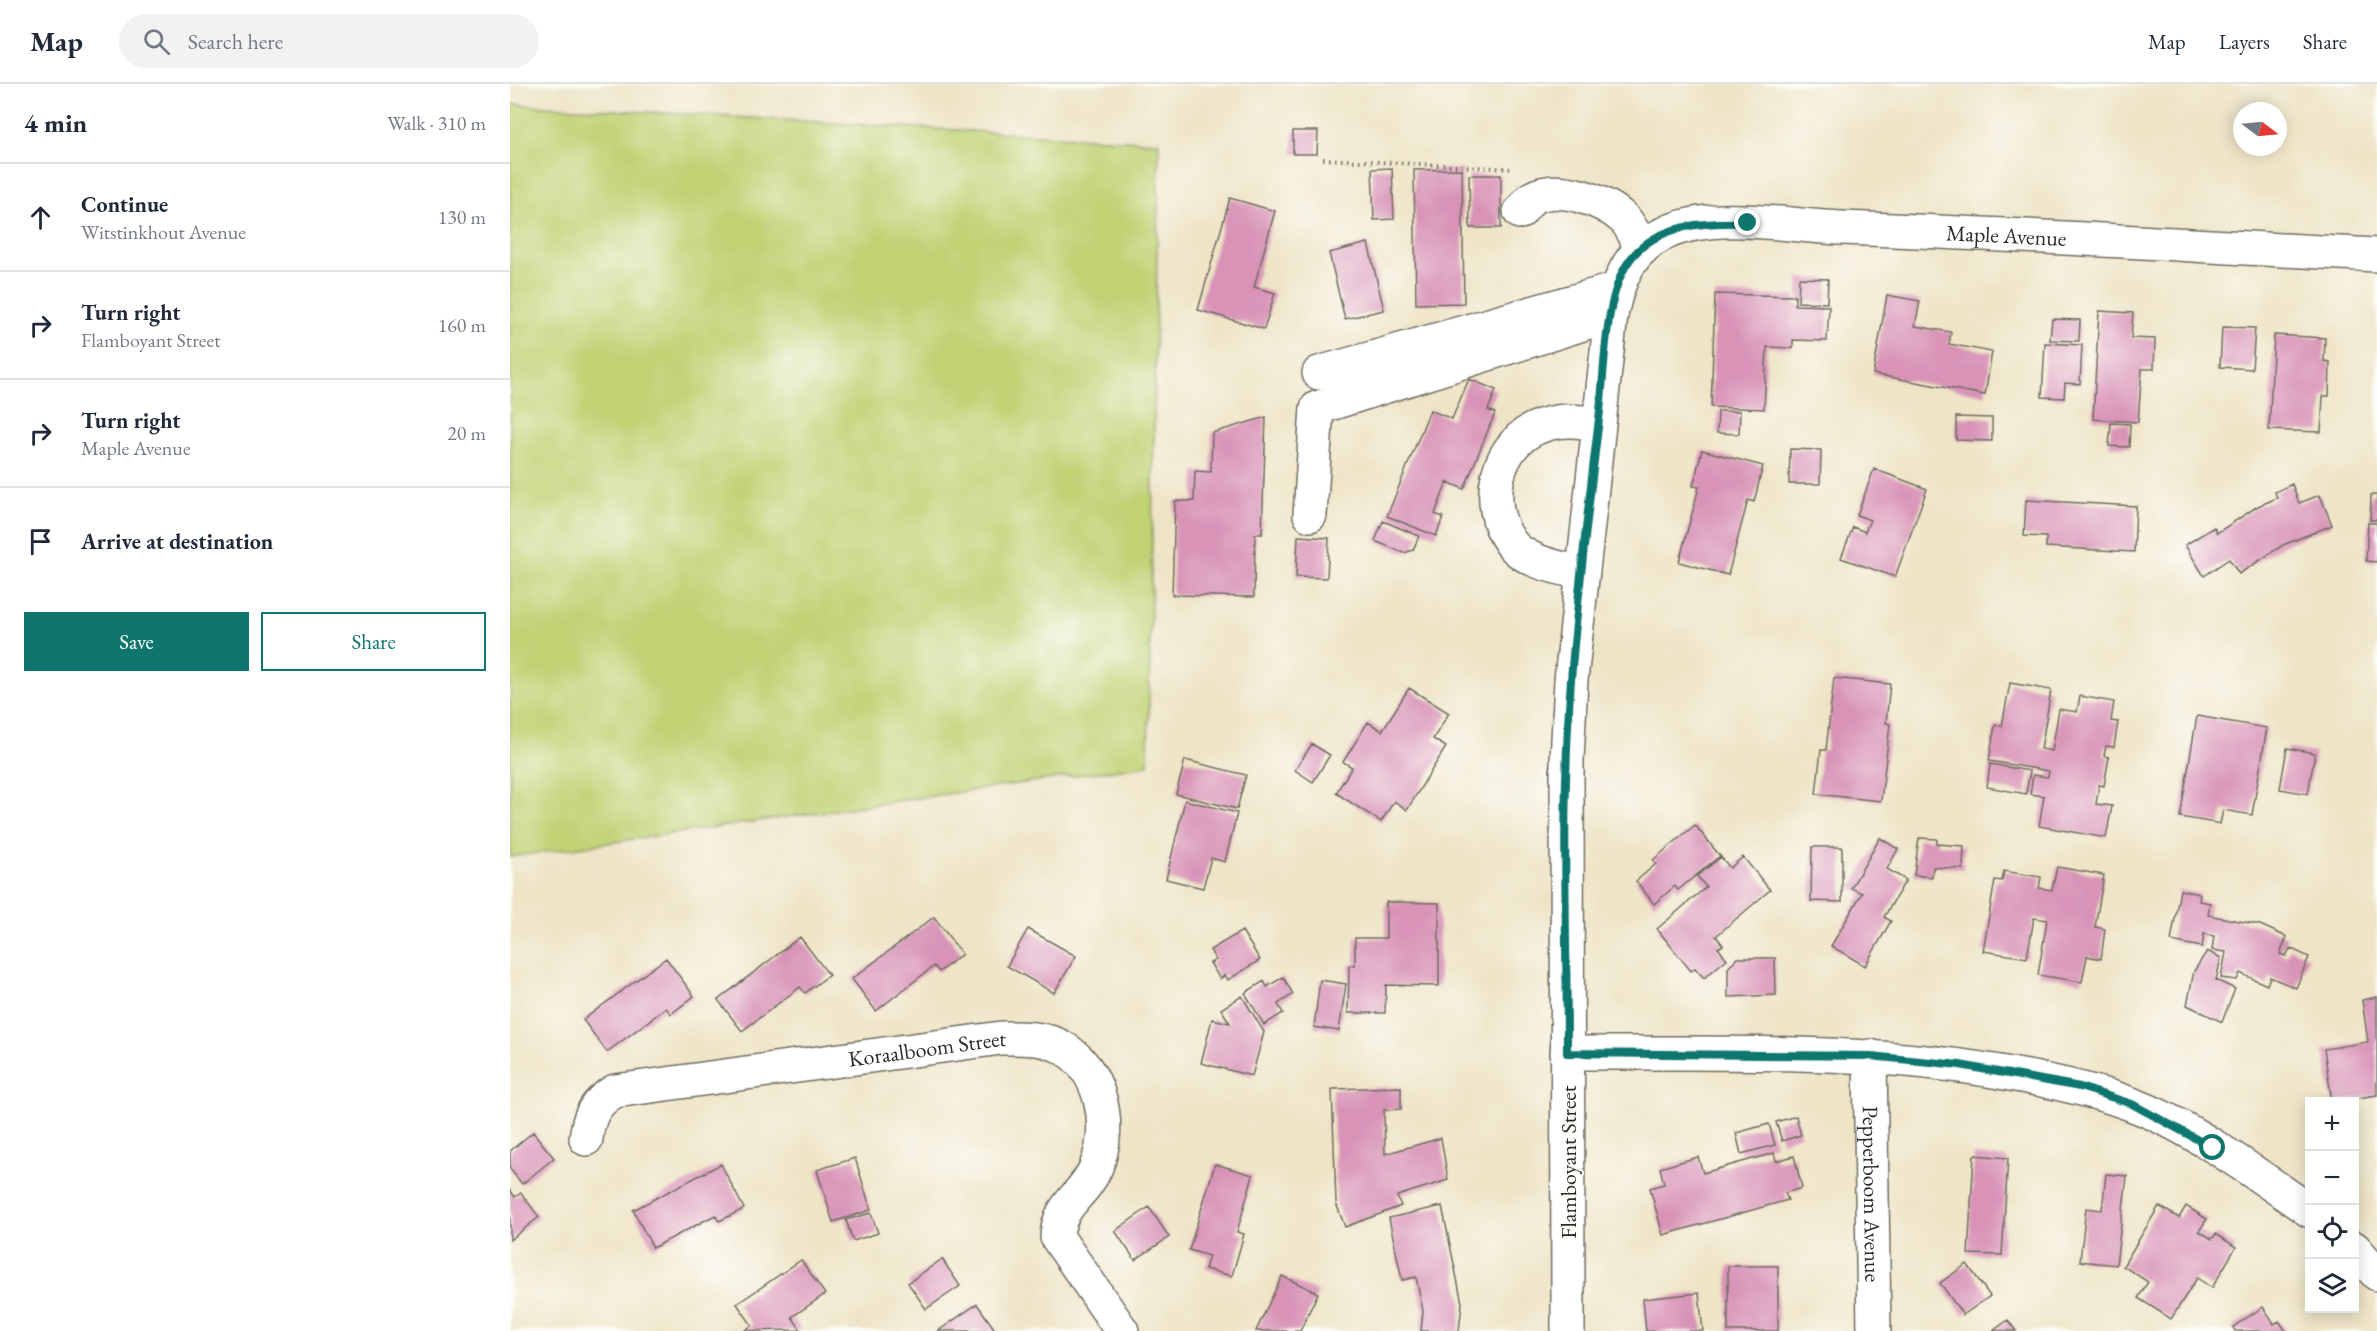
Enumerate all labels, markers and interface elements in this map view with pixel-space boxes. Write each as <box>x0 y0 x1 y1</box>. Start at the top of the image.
search box <box>119 14 539 68</box>
text: Map <box>30 23 83 59</box>
icon: search <box>140 25 173 58</box>
text: Search here <box>188 27 283 56</box>
text: Map <box>2148 28 2186 55</box>
text: Layers <box>2219 28 2270 55</box>
text: Share <box>2303 28 2347 55</box>
north arrow <box>2233 102 2287 156</box>
text: 4 min <box>24 106 87 140</box>
text: Walk · 310 m <box>387 110 486 136</box>
text: Continue <box>81 190 168 219</box>
icon: ahead <box>24 201 57 234</box>
text: 130 m <box>438 204 486 230</box>
route end <box>1734 209 1760 235</box>
street label: Maple Avenue <box>1945 218 2068 253</box>
text: Witstinkhout Avenue <box>81 219 246 245</box>
text: Turn right <box>81 298 180 327</box>
icon: right <box>24 309 57 342</box>
text: 160 m <box>438 312 486 338</box>
text: Flamboyant Street <box>81 327 221 353</box>
text: Turn right <box>81 406 180 435</box>
icon: right <box>24 417 57 450</box>
text: 20 m <box>447 420 486 446</box>
text: Maple Avenue <box>81 435 191 461</box>
icon: arrive <box>24 525 57 558</box>
text: Arrive at destination <box>81 527 273 556</box>
button: Save <box>24 612 249 671</box>
button: Share <box>261 612 486 671</box>
street label: Koraalboom Street <box>846 1023 1006 1073</box>
street label: Flamboyant Street <box>1554 1085 1583 1239</box>
map controls <box>2305 1097 2359 1313</box>
button: + <box>2305 1097 2359 1151</box>
street label: Pepperboom Avenue <box>1856 1106 1888 1283</box>
route start <box>2199 1134 2225 1160</box>
button: − <box>2305 1151 2359 1205</box>
button: locate <box>2305 1205 2359 1259</box>
button: layers <box>2305 1259 2359 1313</box>

